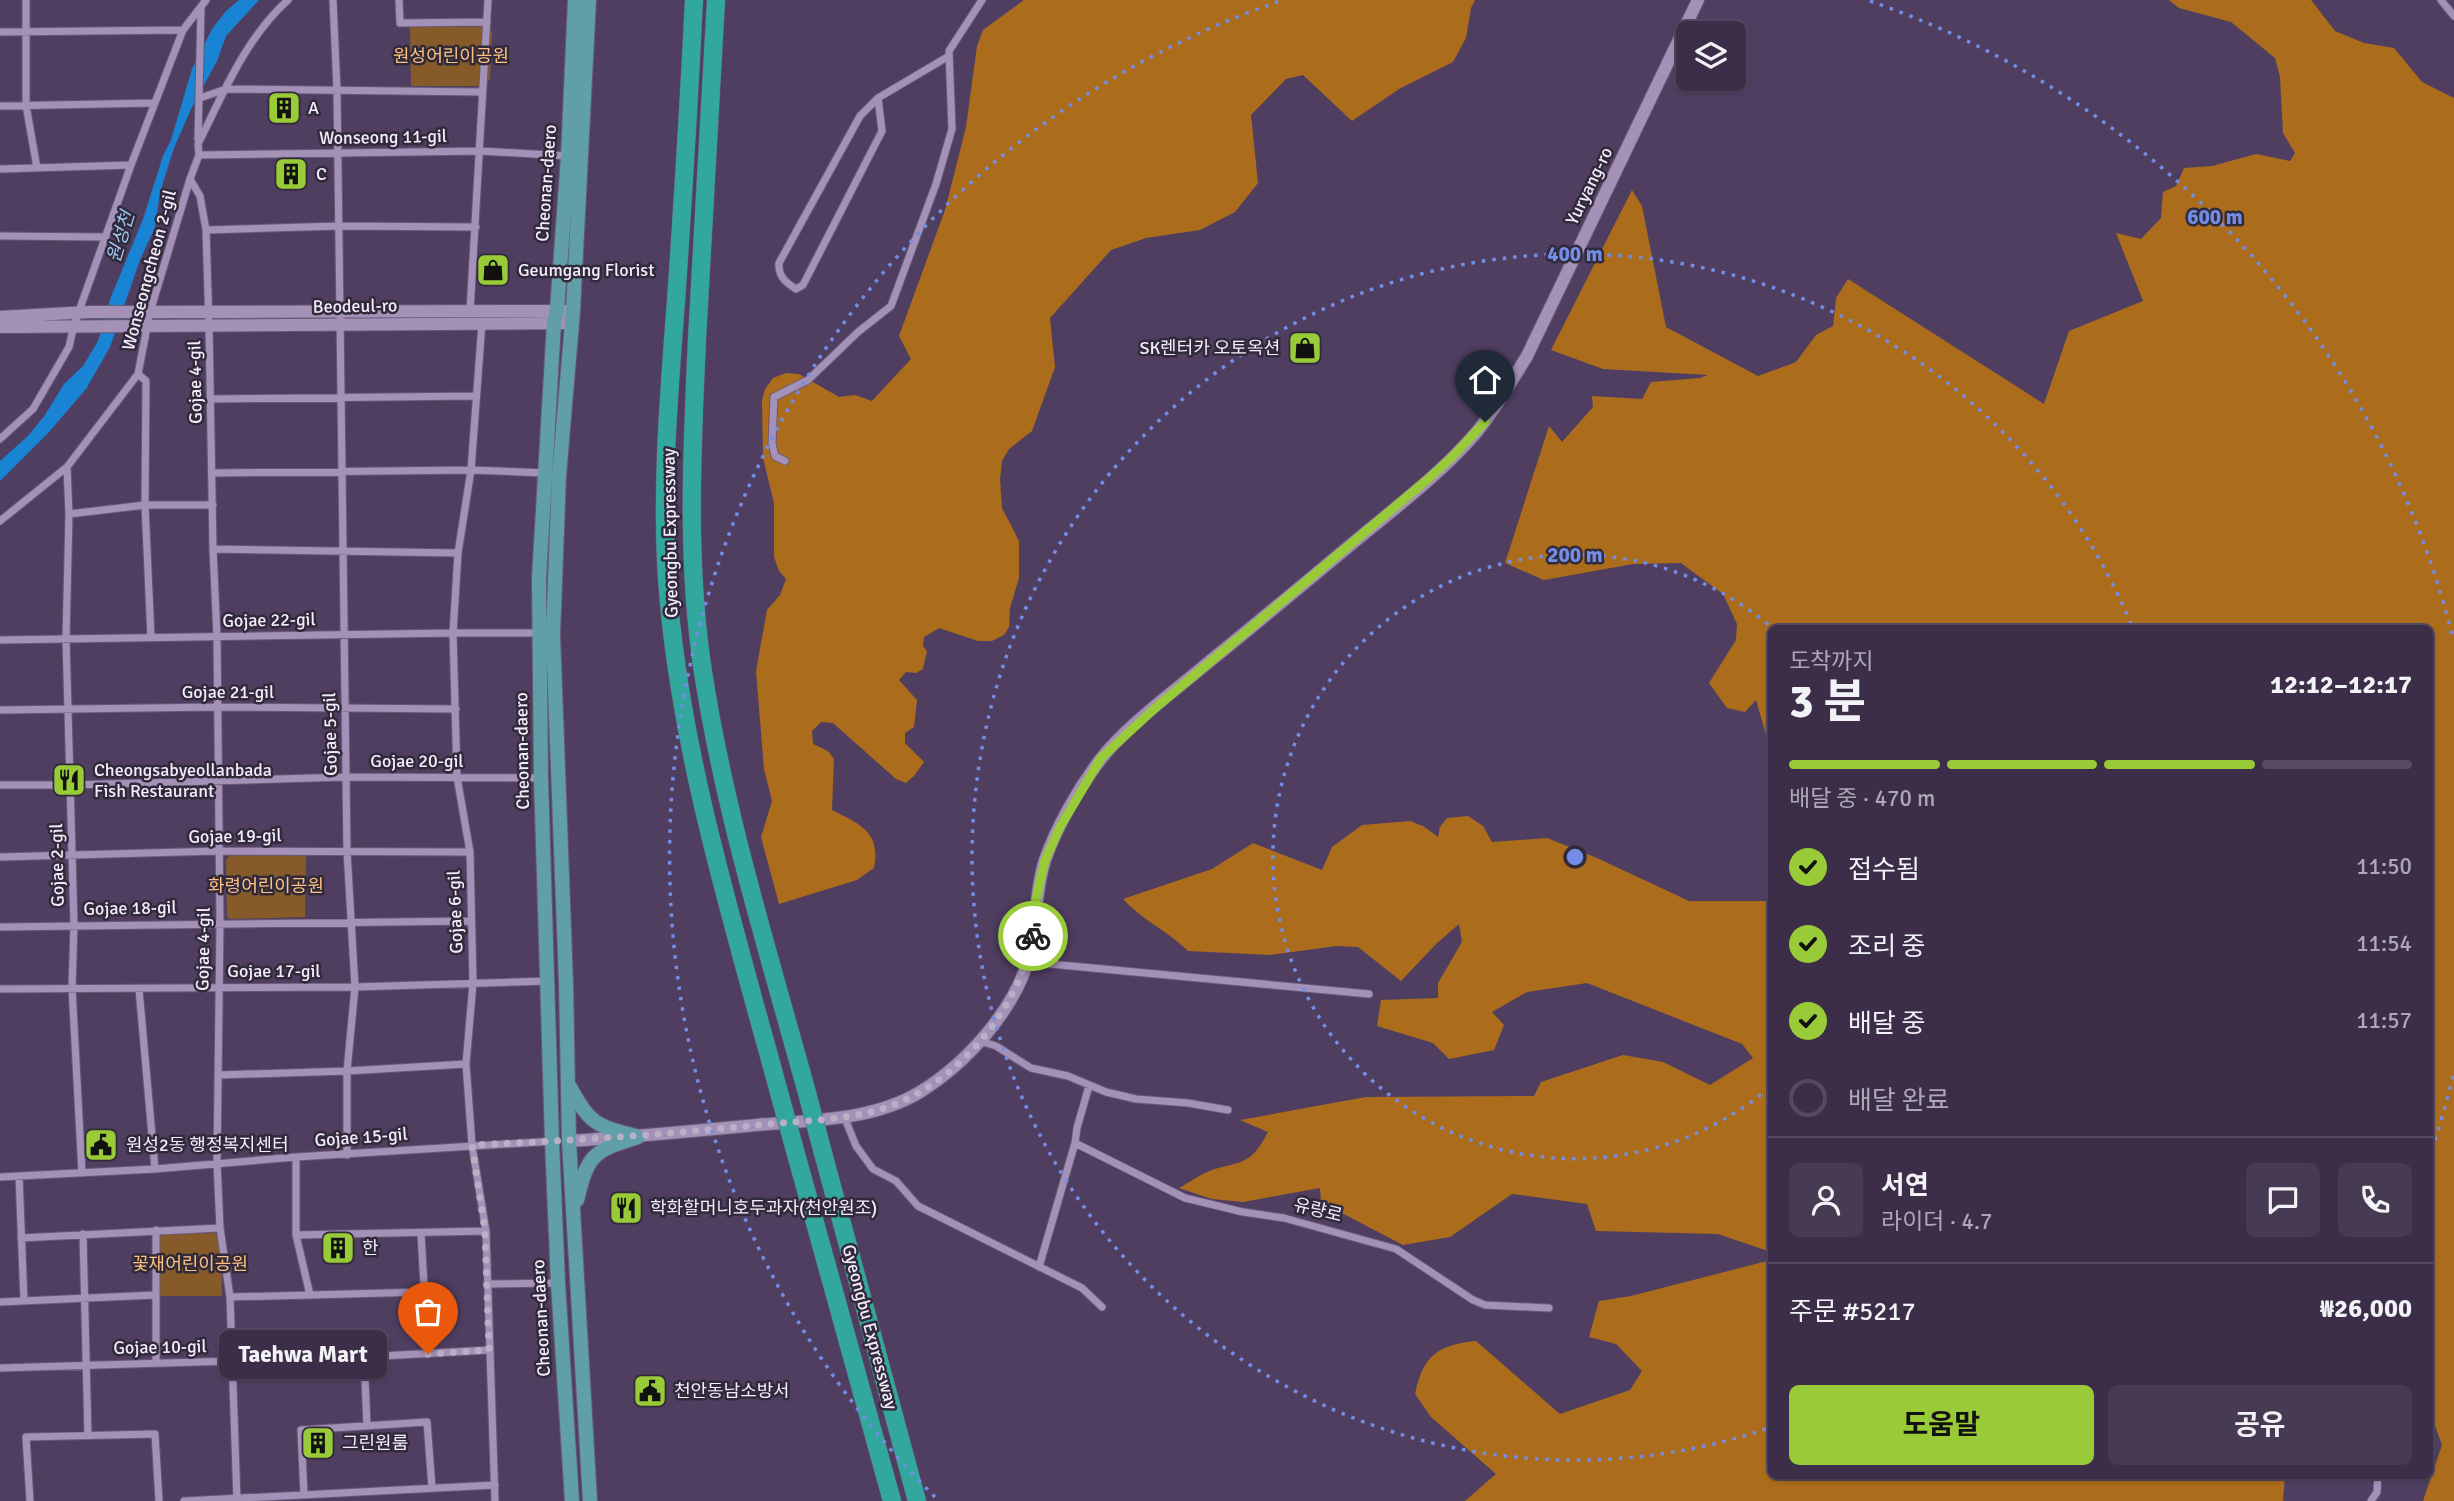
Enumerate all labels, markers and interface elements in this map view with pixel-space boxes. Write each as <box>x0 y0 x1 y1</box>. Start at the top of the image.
map controls <box>1676 21 1746 91</box>
button: layers <box>1676 21 1746 91</box>
park label: 원성어린이공원 <box>393 45 509 67</box>
building icon: A <box>265 89 303 127</box>
place label: A <box>308 97 319 119</box>
street label: Cheonan-daero <box>531 124 561 242</box>
street label: Wonseong 11-gil <box>319 125 447 149</box>
street label: Yuryang-ro <box>1561 144 1617 228</box>
building icon: C <box>272 155 310 193</box>
place label: C <box>316 163 327 185</box>
street label: Wonseongcheon 2-gil <box>117 187 181 353</box>
text: 600 m <box>2187 204 2243 230</box>
water label: 원성천 <box>102 207 141 266</box>
text: 400 m <box>1547 241 1603 267</box>
shop icon: Geumgang Florist <box>474 251 512 289</box>
place label: Geumgang Florist <box>518 259 655 281</box>
street label: Beodeul-ro <box>312 294 398 318</box>
shop icon: SK렌터카 오토옥션 <box>1286 329 1324 367</box>
place label: SK렌터카 오토옥션 <box>1139 337 1280 359</box>
street label: Gojae 4-gil <box>183 340 207 424</box>
pin <box>1455 350 1515 422</box>
icon: home <box>1466 361 1504 399</box>
street label: Gyeongbu Expressway <box>658 447 682 618</box>
text: 200 m <box>1547 542 1603 568</box>
street label: Gojae 22-gil <box>222 608 316 632</box>
text: 도착까지 <box>1789 647 1874 676</box>
text: 12:12–12:17 <box>2270 669 2412 701</box>
text: 3 분 <box>1789 674 1866 730</box>
street label: Gojae 21-gil <box>182 681 274 703</box>
street label: Gojae 5-gil <box>318 692 342 776</box>
street label: Cheonan-daero <box>510 692 534 810</box>
street label: Gojae 20-gil <box>370 750 464 772</box>
place label: Cheongsabyeollanbada Fish Restaurant <box>94 759 272 802</box>
restaurant icon: Cheongsabyeollanbada Fish Restaurant <box>50 761 88 799</box>
text: 배달 중 · 470 m <box>1789 784 1935 813</box>
street label: Gojae 2-gil <box>45 823 69 907</box>
street label: Gojae 19-gil <box>188 824 282 848</box>
centre of rings <box>1563 845 1587 869</box>
icon: check <box>1789 848 1827 886</box>
text: 11:50 <box>2356 852 2412 881</box>
text: 접수됨 <box>1848 854 1920 886</box>
street label: Gojae 6-gil <box>443 870 467 954</box>
park label: 화령어린이공원 <box>208 875 324 897</box>
street label: Gojae 18-gil <box>83 896 177 920</box>
courier <box>998 901 1068 971</box>
street label: Gojae 4-gil <box>191 907 215 991</box>
icon: bike <box>1014 917 1052 955</box>
icon: check <box>1789 925 1827 963</box>
text: 11:54 <box>2356 929 2412 958</box>
text: 조리 중 <box>1848 931 1925 963</box>
street label: Gojae 17-gil <box>227 960 321 982</box>
icon: check <box>1789 1002 1827 1040</box>
text: 11:57 <box>2356 1006 2412 1035</box>
text: 배달 중 <box>1848 1008 1925 1040</box>
text: 배달 완료 <box>1848 1085 1949 1117</box>
street label: Gojae 15-gil <box>314 1123 408 1151</box>
public building icon: 원성2동 행정복지센터 <box>82 1126 120 1164</box>
place label: 원성2동 행정복지센터 <box>126 1134 289 1156</box>
button: person <box>1789 1163 1863 1237</box>
button: chat <box>2246 1163 2320 1237</box>
button: phone <box>2338 1163 2412 1237</box>
text: 서연 <box>1881 1170 1929 1202</box>
restaurant icon: 학화할머니호두과자(천안원조) <box>607 1189 645 1227</box>
street label: 유량로 <box>1291 1193 1345 1227</box>
place label: 학화할머니호두과자(천안원조) <box>650 1197 877 1219</box>
text: 라이더 · 4.7 <box>1881 1207 1993 1236</box>
building icon: 한 <box>319 1229 357 1267</box>
place label: 한 <box>362 1237 379 1259</box>
street label: Gyeongbu Expressway <box>837 1242 903 1412</box>
park label: 꽃재어린이공원 <box>132 1253 248 1275</box>
street label: Cheonan-daero <box>527 1259 555 1377</box>
pin <box>398 1282 458 1354</box>
icon: bag <box>409 1293 447 1331</box>
text: ₩26,000 <box>2320 1293 2412 1325</box>
text: 주문 #5217 <box>1789 1296 1916 1328</box>
callout: Taehwa Mart <box>218 1330 386 1378</box>
street label: Gojae 10-gil <box>113 1335 207 1359</box>
text: Taehwa Mart <box>238 1340 368 1369</box>
public building icon: 천안동남소방서 <box>631 1372 669 1410</box>
place label: 천안동남소방서 <box>674 1380 790 1402</box>
button: 도움말 <box>1789 1385 2094 1465</box>
button: 공유 <box>2108 1385 2412 1465</box>
building icon: 그린원룸 <box>299 1424 337 1462</box>
place label: 그린원룸 <box>342 1432 408 1454</box>

